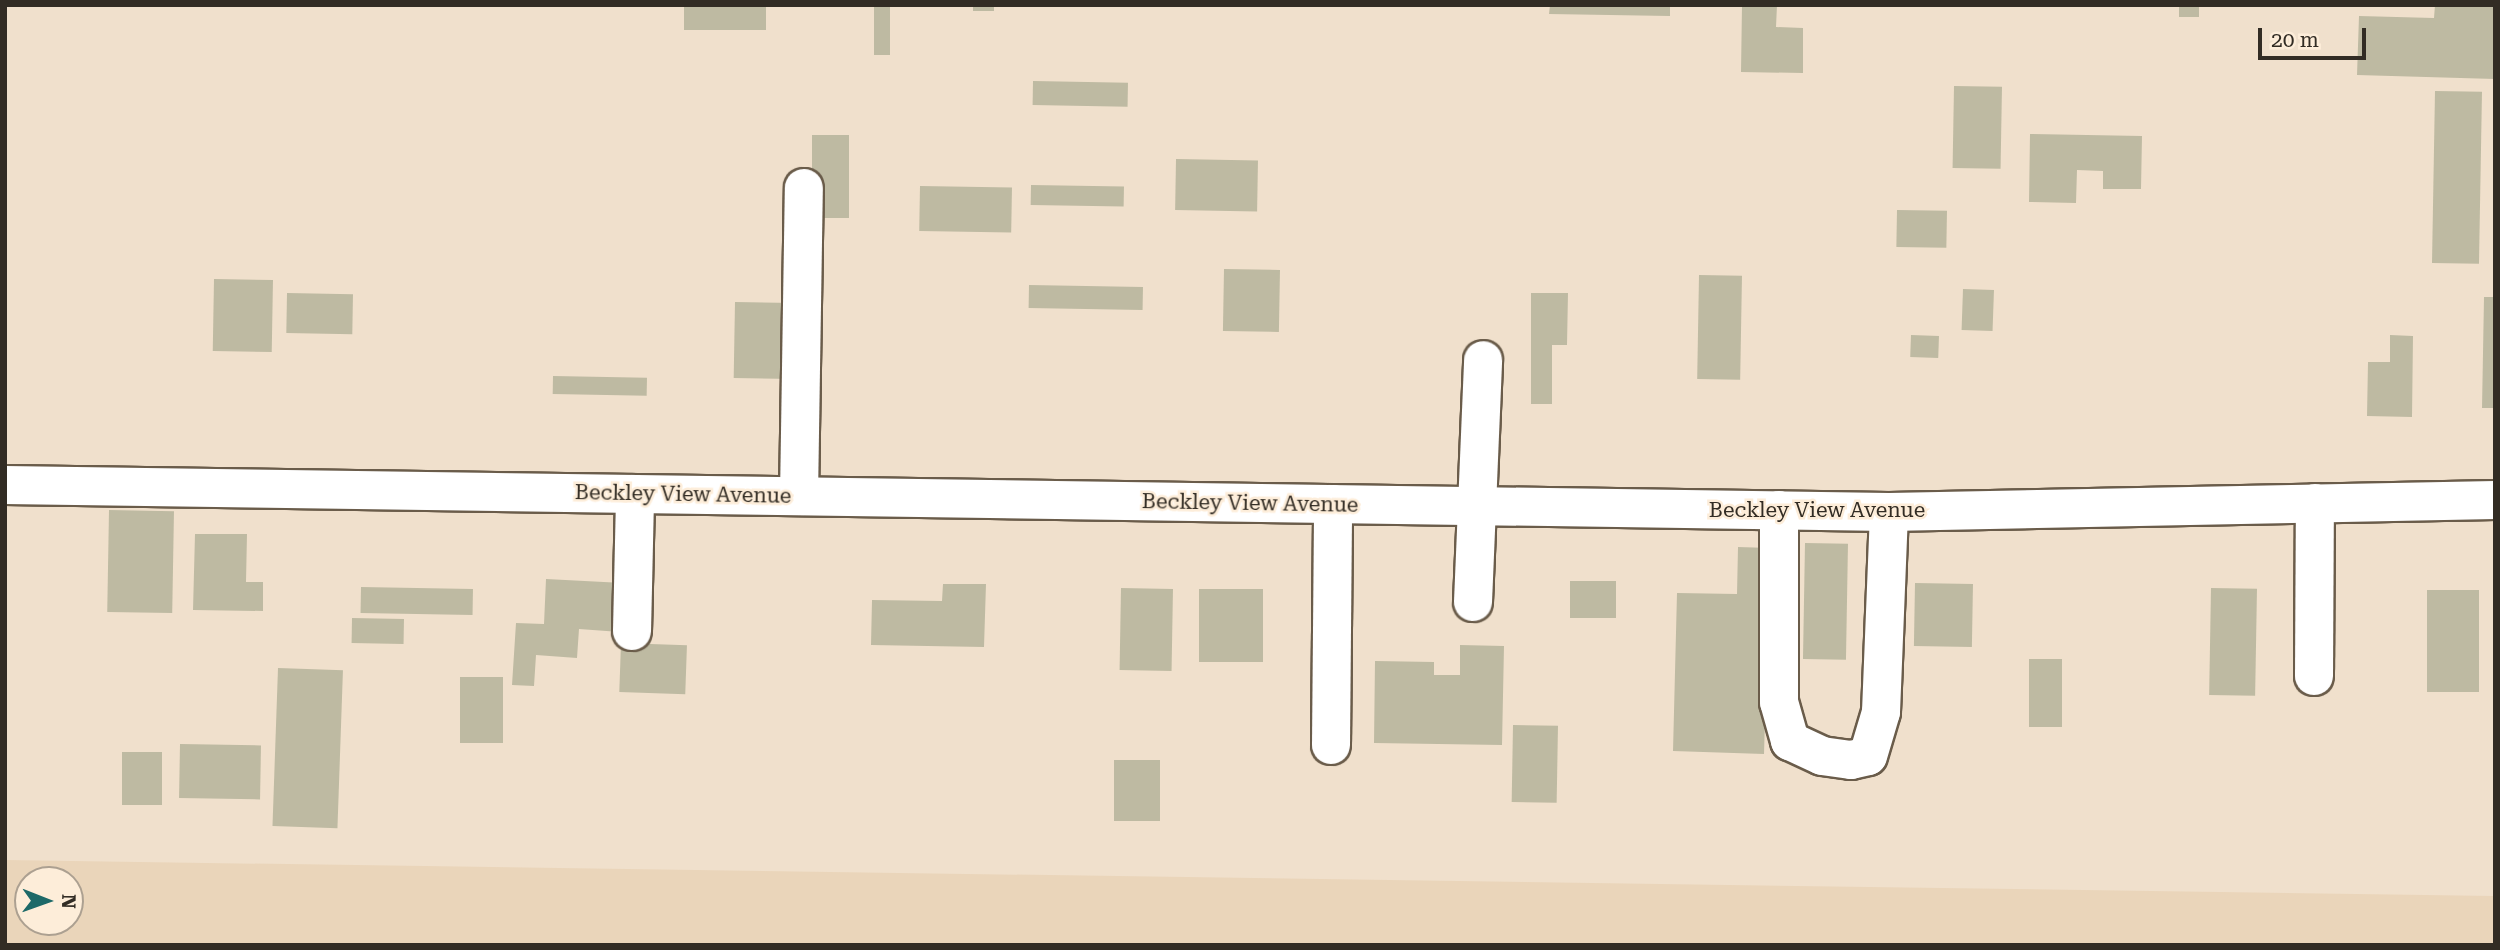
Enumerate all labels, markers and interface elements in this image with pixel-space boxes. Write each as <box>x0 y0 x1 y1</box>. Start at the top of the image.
scale bar <box>2262 14 2370 58</box>
text: 20 m <box>2271 28 2319 52</box>
street label: Beckley View Avenue <box>575 480 791 508</box>
street label: Beckley View Avenue <box>1142 489 1358 517</box>
street label: Beckley View Avenue <box>1709 497 1925 523</box>
north arrow <box>14 866 84 936</box>
text: N <box>57 894 80 909</box>

